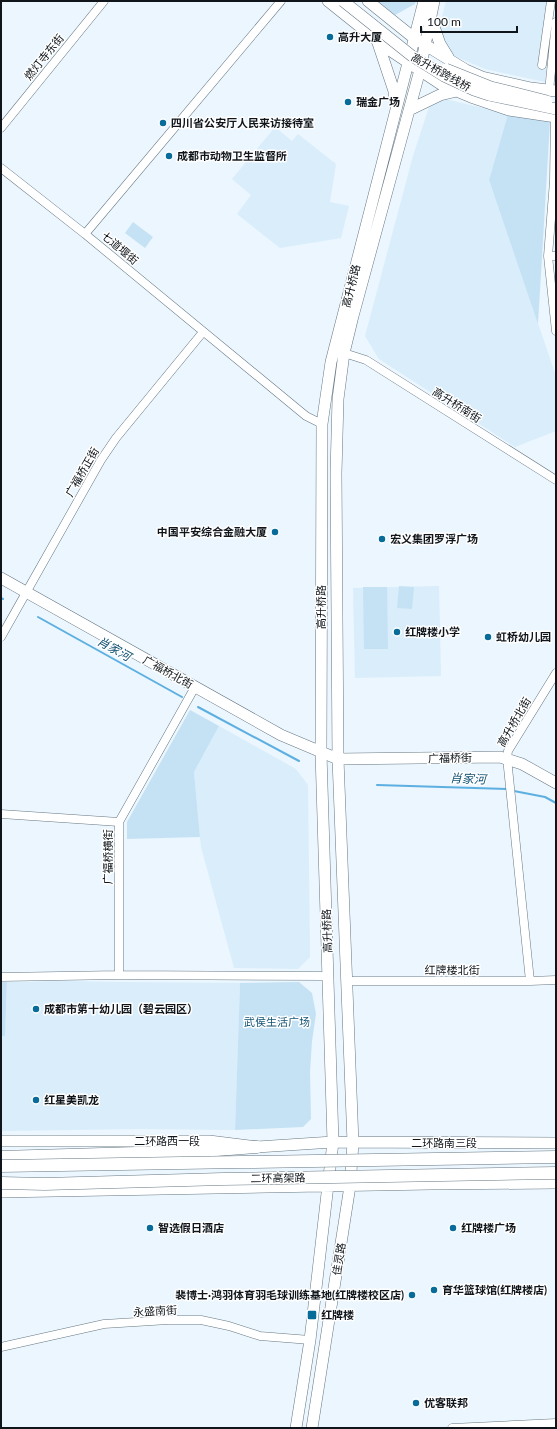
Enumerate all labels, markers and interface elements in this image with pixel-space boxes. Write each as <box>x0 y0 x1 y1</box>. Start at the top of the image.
scale bar <box>421 8 517 34</box>
text: 100 m <box>427 14 461 29</box>
place label: 高升大厦 <box>338 30 382 43</box>
street label: 燃灯寺东街 <box>21 31 66 82</box>
marker: 高升大厦 <box>325 32 335 42</box>
street label: 高升桥跨线桥 <box>409 50 473 93</box>
place label: 瑞金广场 <box>356 95 400 108</box>
marker: 瑞金广场 <box>343 97 353 107</box>
place label: 四川省公安厅人民来访接待室 <box>171 116 314 129</box>
marker: 四川省公安厅人民来访接待室 <box>158 118 168 128</box>
place label: 成都市动物卫生监督所 <box>177 149 287 162</box>
marker: 成都市动物卫生监督所 <box>164 151 174 161</box>
street label: 七道堰街 <box>99 228 141 267</box>
street label: 高升桥路 <box>339 263 362 309</box>
street label: 高升桥南街 <box>430 384 484 425</box>
street label: 广福桥正街 <box>62 445 101 499</box>
place label: 中国平安综合金融大厦 <box>157 525 267 538</box>
marker: 中国平安综合金融大厦 <box>270 527 280 537</box>
place label: 宏义集团罗浮广场 <box>390 532 478 545</box>
marker: 宏义集团罗浮广场 <box>377 534 387 544</box>
street label: 高升桥路 <box>314 585 327 629</box>
place label: 红牌楼小学 <box>405 625 460 638</box>
marker: 红牌楼小学 <box>392 627 402 637</box>
place label: 虹桥幼儿园 <box>496 630 551 643</box>
marker: 虹桥幼儿园 <box>483 632 493 642</box>
water label: 肖家河 <box>95 633 135 665</box>
street label: 广福桥北街 <box>141 653 195 691</box>
street label: 高升桥北街 <box>494 695 533 749</box>
street label: 广福桥街 <box>428 751 472 764</box>
water label: 肖家河 <box>450 770 488 787</box>
street label: 广福桥横街 <box>101 830 114 885</box>
street label: 高升桥路 <box>319 909 334 953</box>
street label: 红牌楼北街 <box>425 963 480 976</box>
place label: 成都市第十幼儿园（碧云园区） <box>44 1002 198 1015</box>
marker: 成都市第十幼儿园（碧云园区） <box>31 1004 41 1014</box>
park label: 武侯生活广场 <box>244 1015 310 1028</box>
place label: 红星美凯龙 <box>44 1093 99 1106</box>
marker: 红星美凯龙 <box>31 1095 41 1105</box>
street label: 二环路西一段 <box>134 1134 200 1147</box>
street label: 二环路南三段 <box>411 1136 477 1149</box>
street label: 二环高架路 <box>250 1171 306 1184</box>
place label: 智选假日酒店 <box>158 1221 224 1234</box>
place label: 红牌楼广场 <box>461 1221 516 1234</box>
marker: 智选假日酒店 <box>145 1223 155 1233</box>
marker: 红牌楼广场 <box>448 1223 458 1233</box>
street label: 佳灵路 <box>330 1242 348 1276</box>
place label: 育华篮球馆(红牌楼店) <box>442 1283 547 1296</box>
marker: 育华篮球馆(红牌楼店) <box>429 1285 439 1295</box>
place label: 裴博士·鸿羽体育羽毛球训练基地(红牌楼校区店) <box>175 1288 404 1301</box>
marker: 裴博士·鸿羽体育羽毛球训练基地(红牌楼校区店) <box>407 1290 417 1300</box>
street label: 永盛南街 <box>133 1303 177 1318</box>
place label: 红牌楼 <box>321 1308 354 1321</box>
marker: 红牌楼 <box>306 1309 318 1321</box>
place label: 优客联邦 <box>424 1396 468 1409</box>
marker: 优客联邦 <box>411 1398 421 1408</box>

